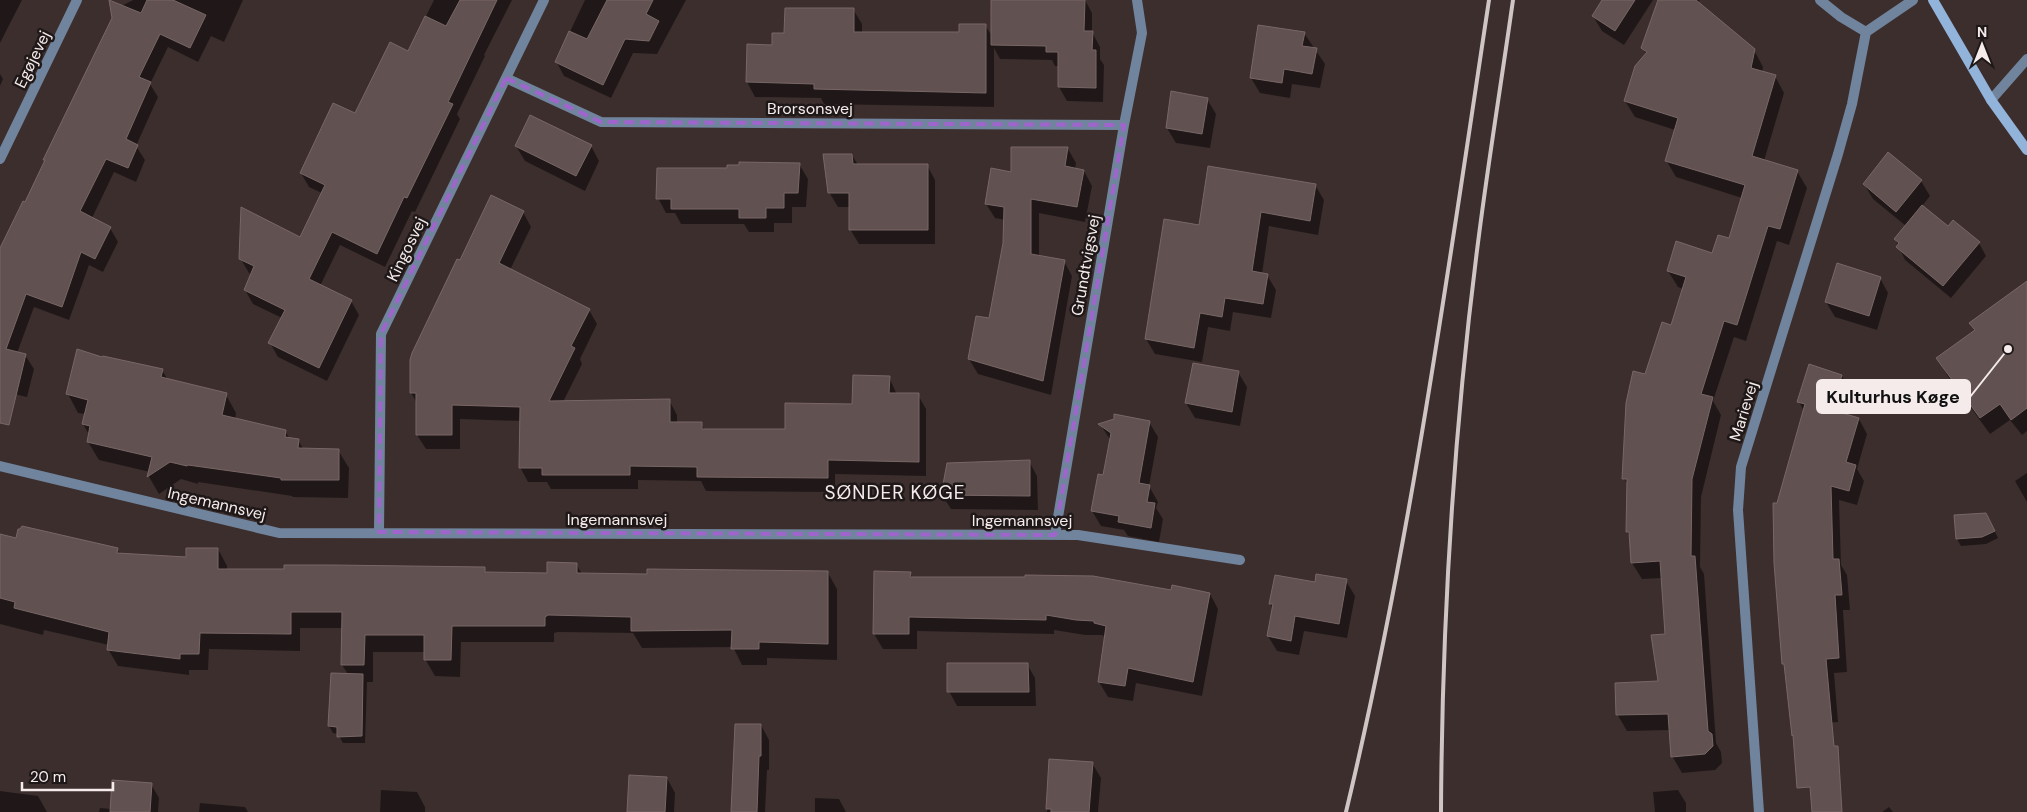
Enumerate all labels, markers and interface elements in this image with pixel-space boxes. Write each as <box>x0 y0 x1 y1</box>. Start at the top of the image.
north arrow <box>1957 20 2007 70</box>
text: N <box>1977 23 1987 41</box>
street label: Egøjevej <box>10 27 55 91</box>
street label: Brorsonsvej <box>767 98 853 119</box>
street label: Grundtvigsvej <box>1066 213 1105 317</box>
street label: Kingosvej <box>382 214 431 285</box>
street label: Marievej <box>1724 379 1763 444</box>
callout: Kulturhus Køge <box>1817 380 1970 413</box>
text: Kulturhus Køge <box>1826 385 1960 409</box>
district label: SØNDER KØGE <box>824 480 966 505</box>
street label: Ingemannsvej <box>166 482 268 525</box>
street label: Ingemannsvej <box>567 509 667 530</box>
street label: Ingemannsvej <box>972 510 1072 531</box>
scale bar <box>22 760 114 792</box>
text: 20 m <box>30 767 66 787</box>

